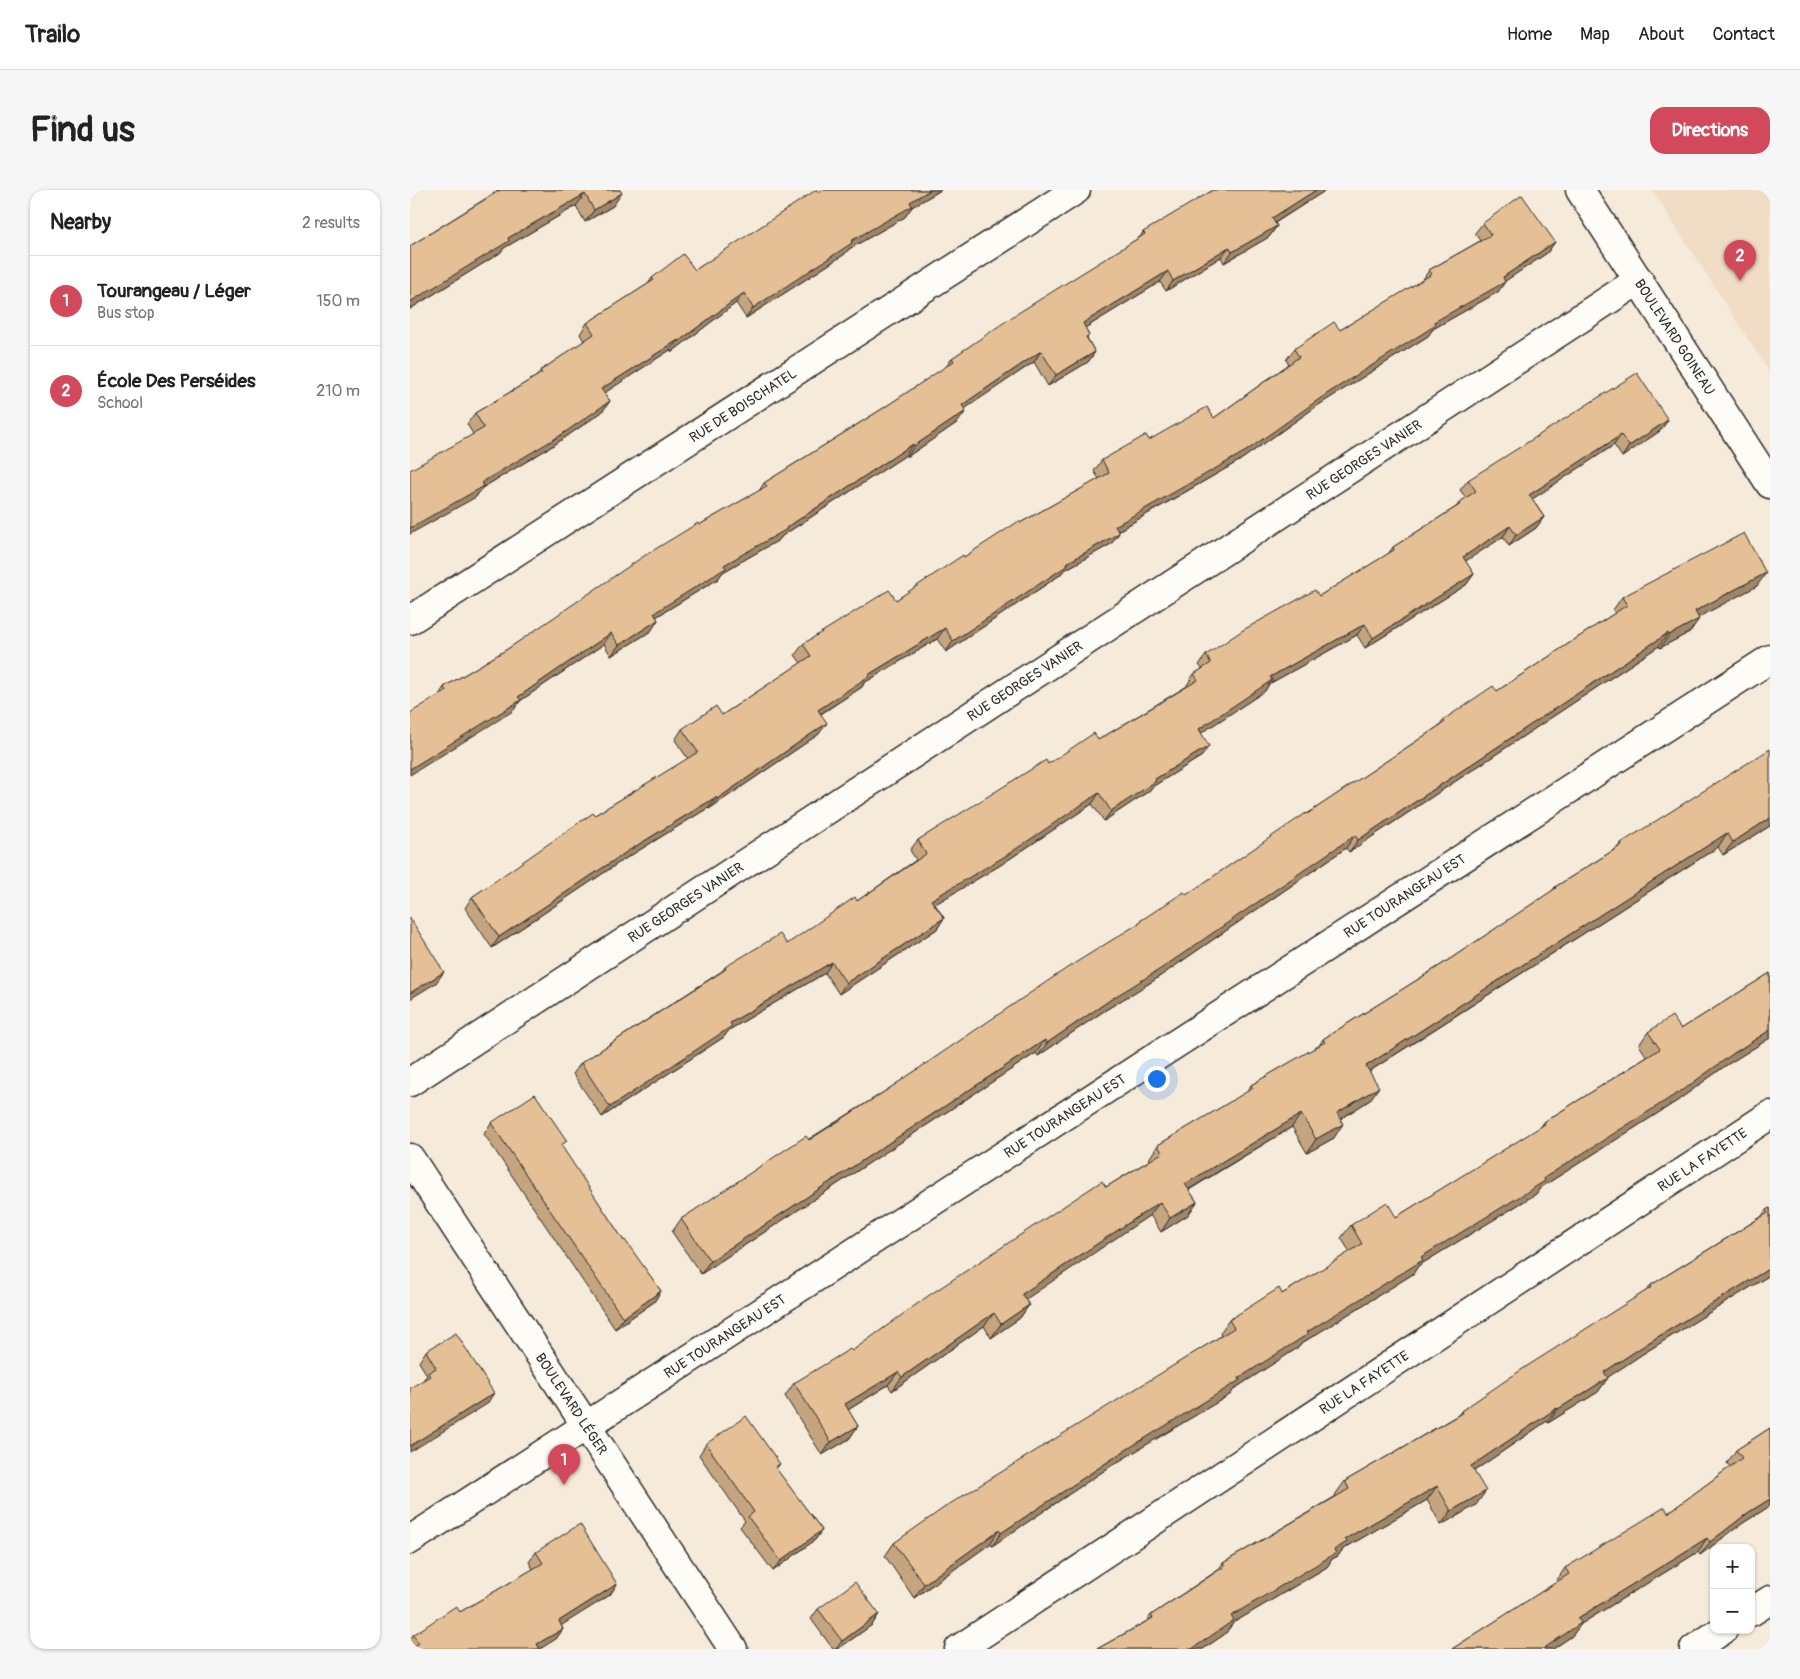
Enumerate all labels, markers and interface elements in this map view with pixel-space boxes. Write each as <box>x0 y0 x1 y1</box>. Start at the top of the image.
text: Trailo <box>25 20 80 49</box>
text: Home <box>1507 23 1552 46</box>
text: Map <box>1580 23 1610 46</box>
text: About <box>1638 23 1684 46</box>
text: Contact <box>1712 23 1775 46</box>
button: Directions <box>1650 107 1770 154</box>
text: Find us <box>30 108 135 152</box>
text: Nearby <box>50 209 111 236</box>
text: 2 results <box>302 213 360 233</box>
pin: 2 <box>1724 240 1756 281</box>
street label: BOULEVARD GOINEAU <box>1631 276 1719 398</box>
text: Tourangeau / Léger <box>97 279 251 303</box>
text: 1 <box>63 291 69 311</box>
text: 150 m <box>316 291 360 311</box>
text: Bus stop <box>97 303 155 323</box>
street label: RUE DE BOISCHATEL <box>686 364 800 446</box>
text: École Des Perséides <box>97 369 255 393</box>
text: 2 <box>62 381 70 401</box>
text: 210 m <box>316 381 360 401</box>
text: School <box>97 393 143 413</box>
street label: RUE GEORGES VANIER <box>1303 416 1425 503</box>
street label: RUE GEORGES VANIER <box>964 637 1086 725</box>
street label: RUE TOURANGEAU EST <box>1341 850 1469 941</box>
street label: RUE GEORGES VANIER <box>625 858 746 946</box>
your location <box>1144 1066 1170 1092</box>
street label: RUE TOURANGEAU EST <box>1001 1070 1129 1162</box>
street label: RUE LA FAYETTE <box>1654 1124 1750 1195</box>
street label: RUE TOURANGEAU EST <box>661 1290 789 1382</box>
street label: RUE LA FAYETTE <box>1316 1347 1412 1418</box>
street label: BOULEVARD LÉGER <box>532 1350 611 1458</box>
pin: 1 <box>548 1444 580 1485</box>
map controls <box>1710 1544 1755 1634</box>
button: + <box>1710 1544 1755 1589</box>
button: − <box>1710 1589 1755 1634</box>

